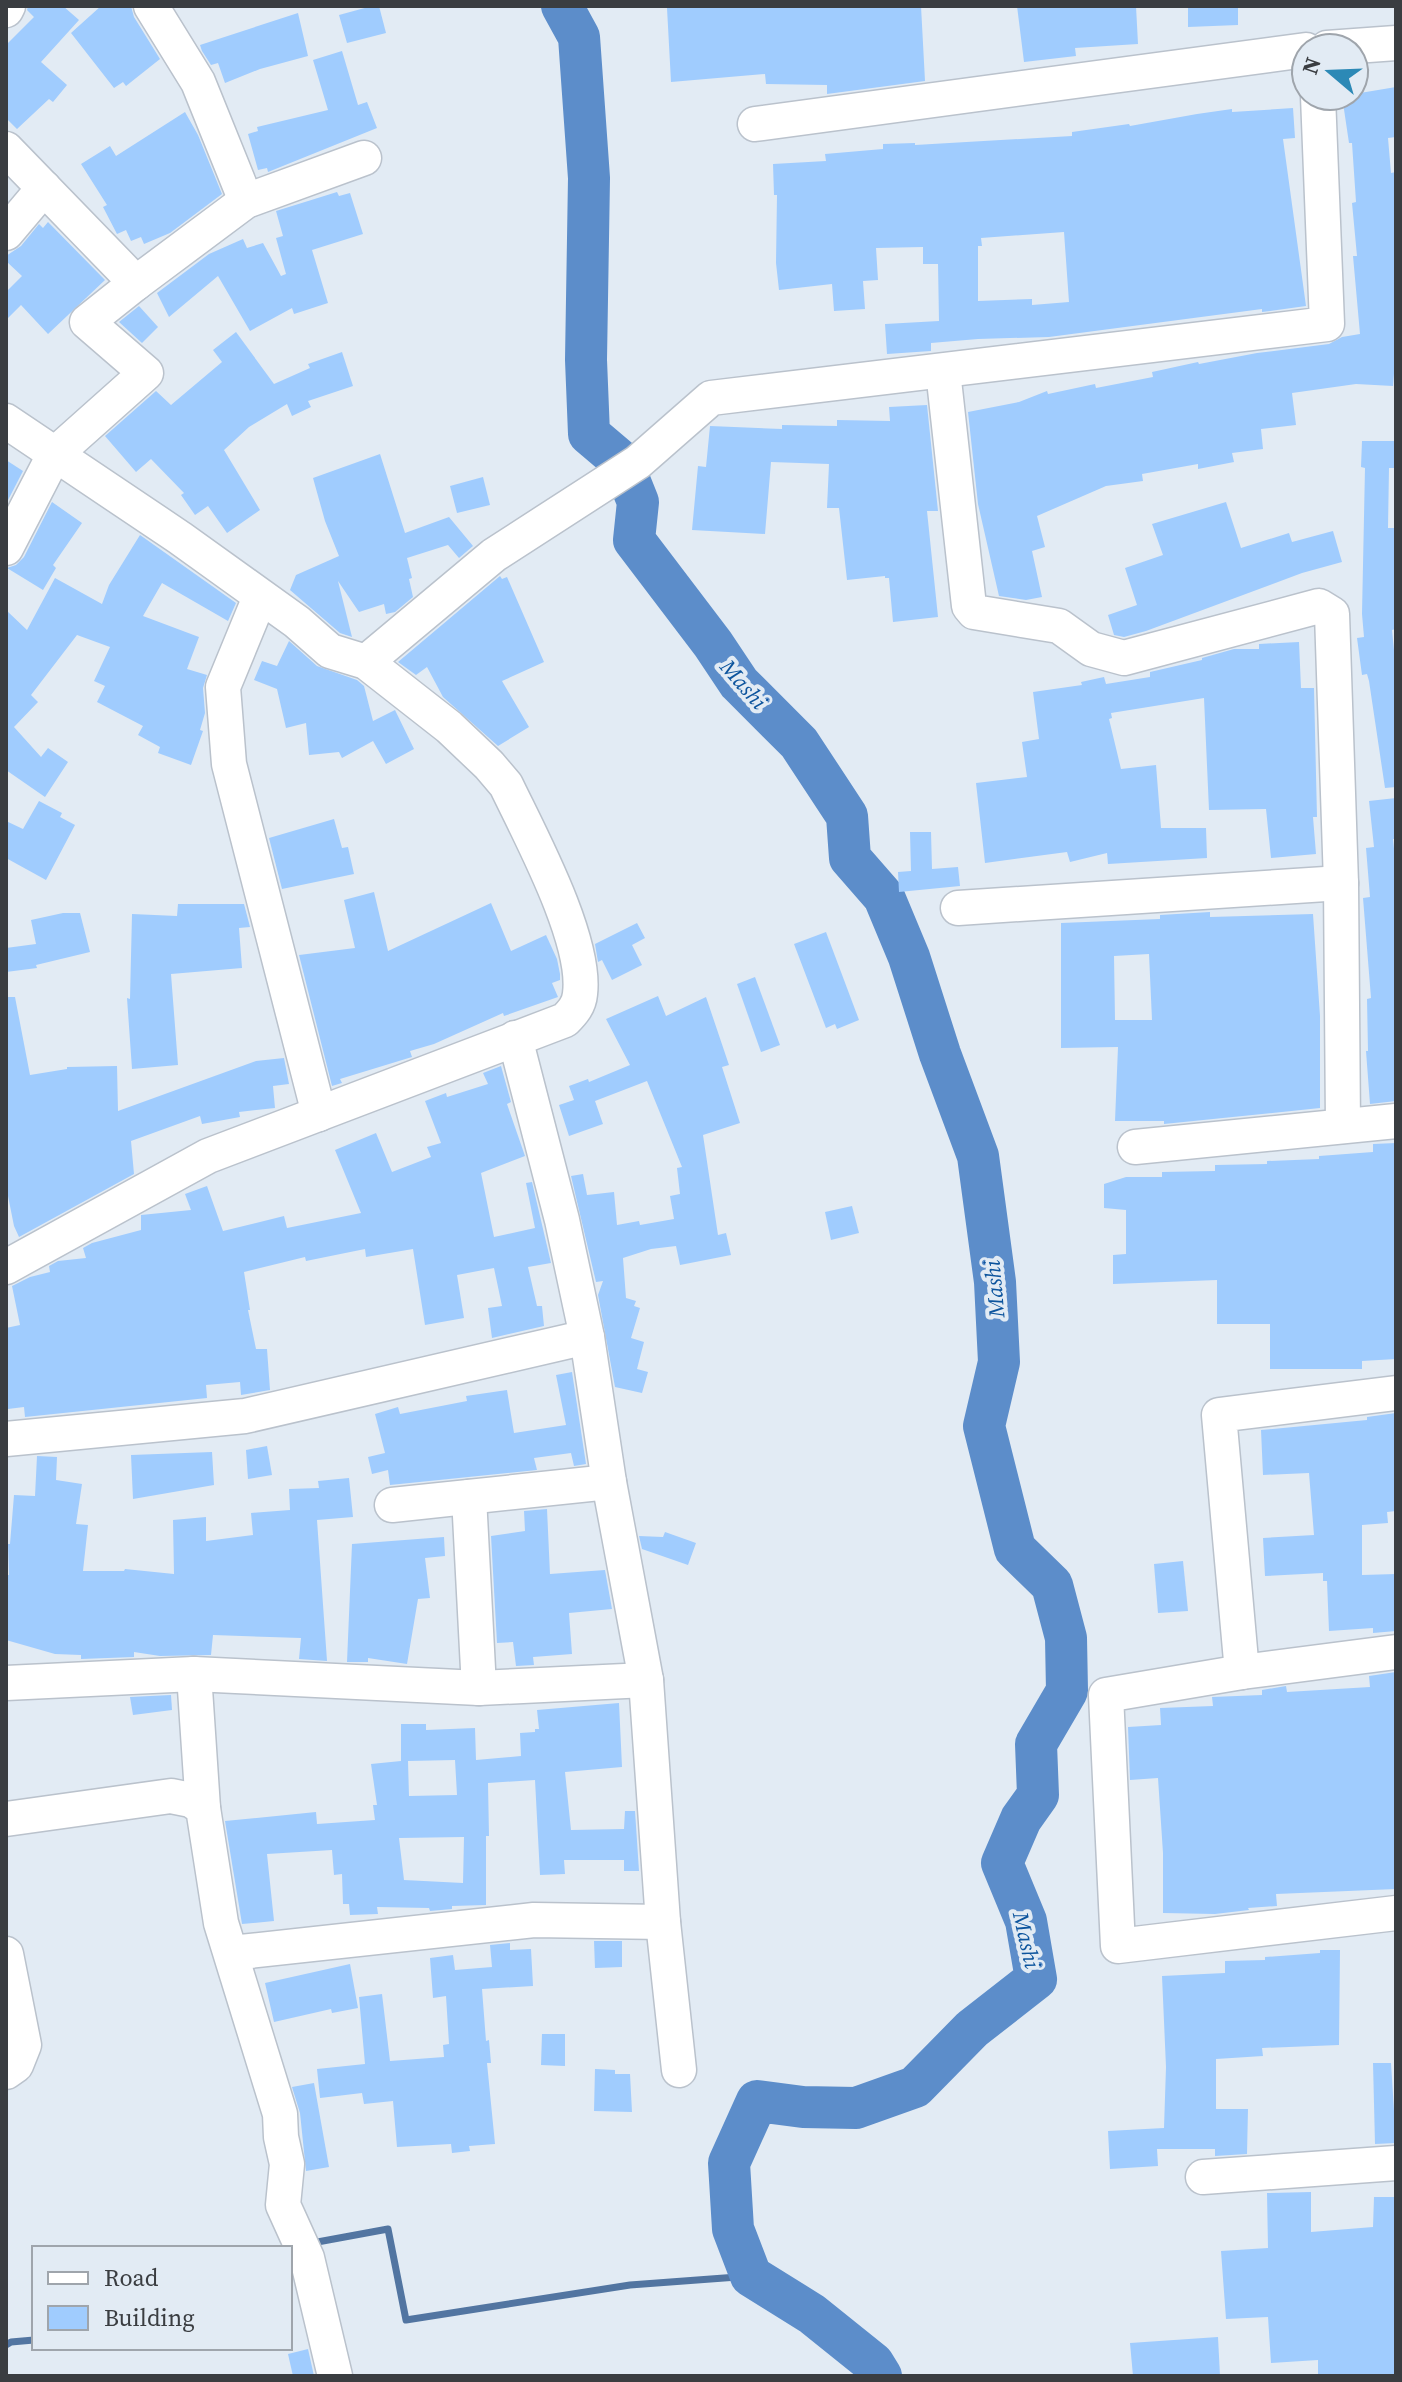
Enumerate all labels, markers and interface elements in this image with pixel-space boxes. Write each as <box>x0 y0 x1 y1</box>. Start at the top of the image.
north arrow <box>1290 32 1370 112</box>
text: N <box>1294 53 1328 78</box>
water label: Mashi <box>713 652 774 716</box>
water label: Mashi <box>977 1259 1012 1320</box>
water label: Mashi <box>1006 1908 1048 1972</box>
legend <box>32 2246 292 2350</box>
text: Road <box>104 2261 159 2294</box>
text: Building <box>104 2301 195 2334</box>

